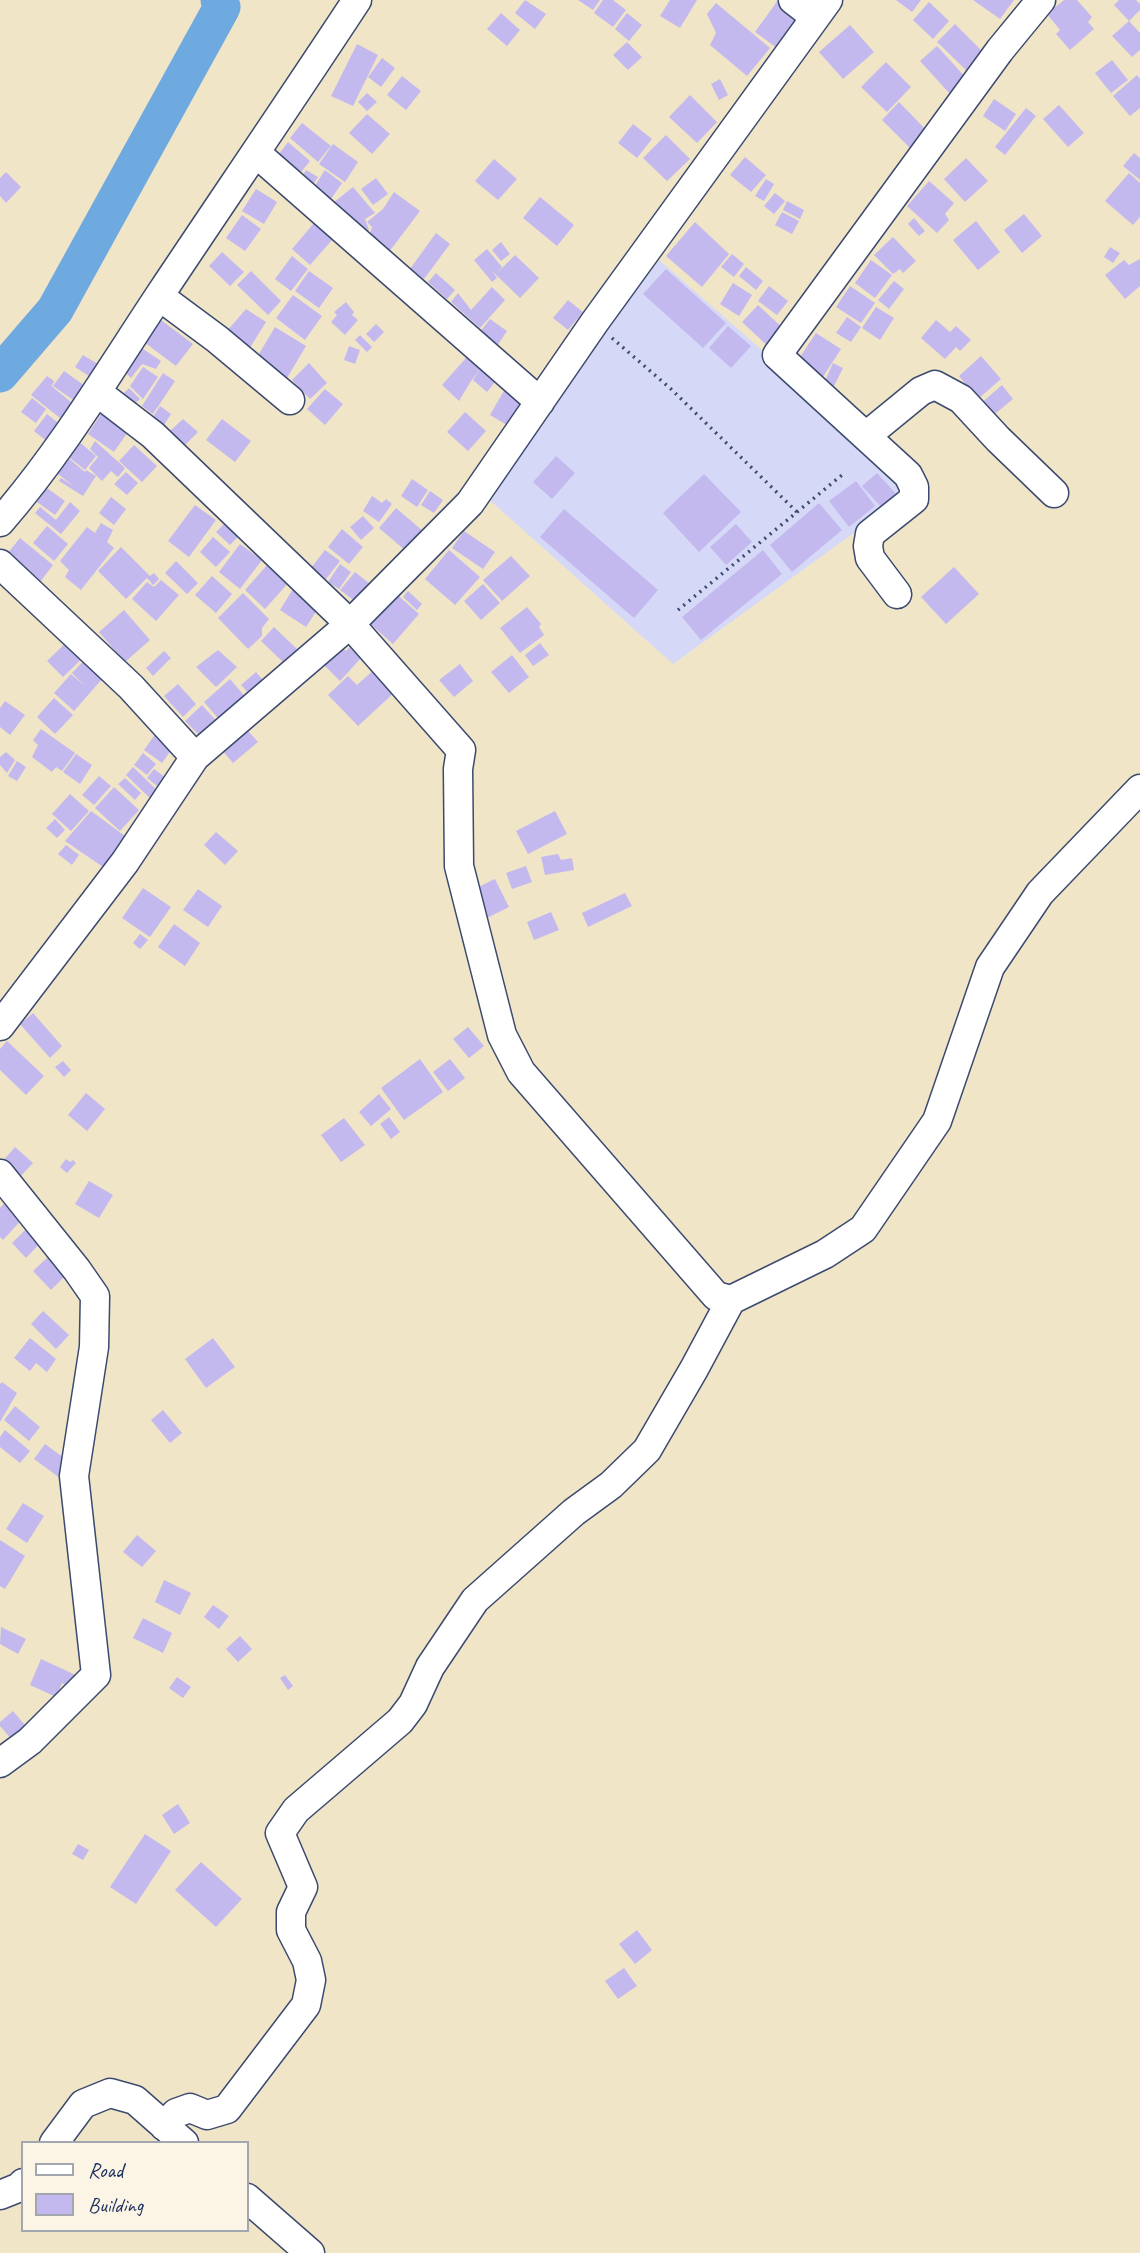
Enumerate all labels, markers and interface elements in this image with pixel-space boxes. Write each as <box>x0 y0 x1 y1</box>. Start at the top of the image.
legend <box>21 2141 248 2232</box>
text: Road <box>88 2157 123 2183</box>
text: Building <box>88 2192 143 2218</box>

